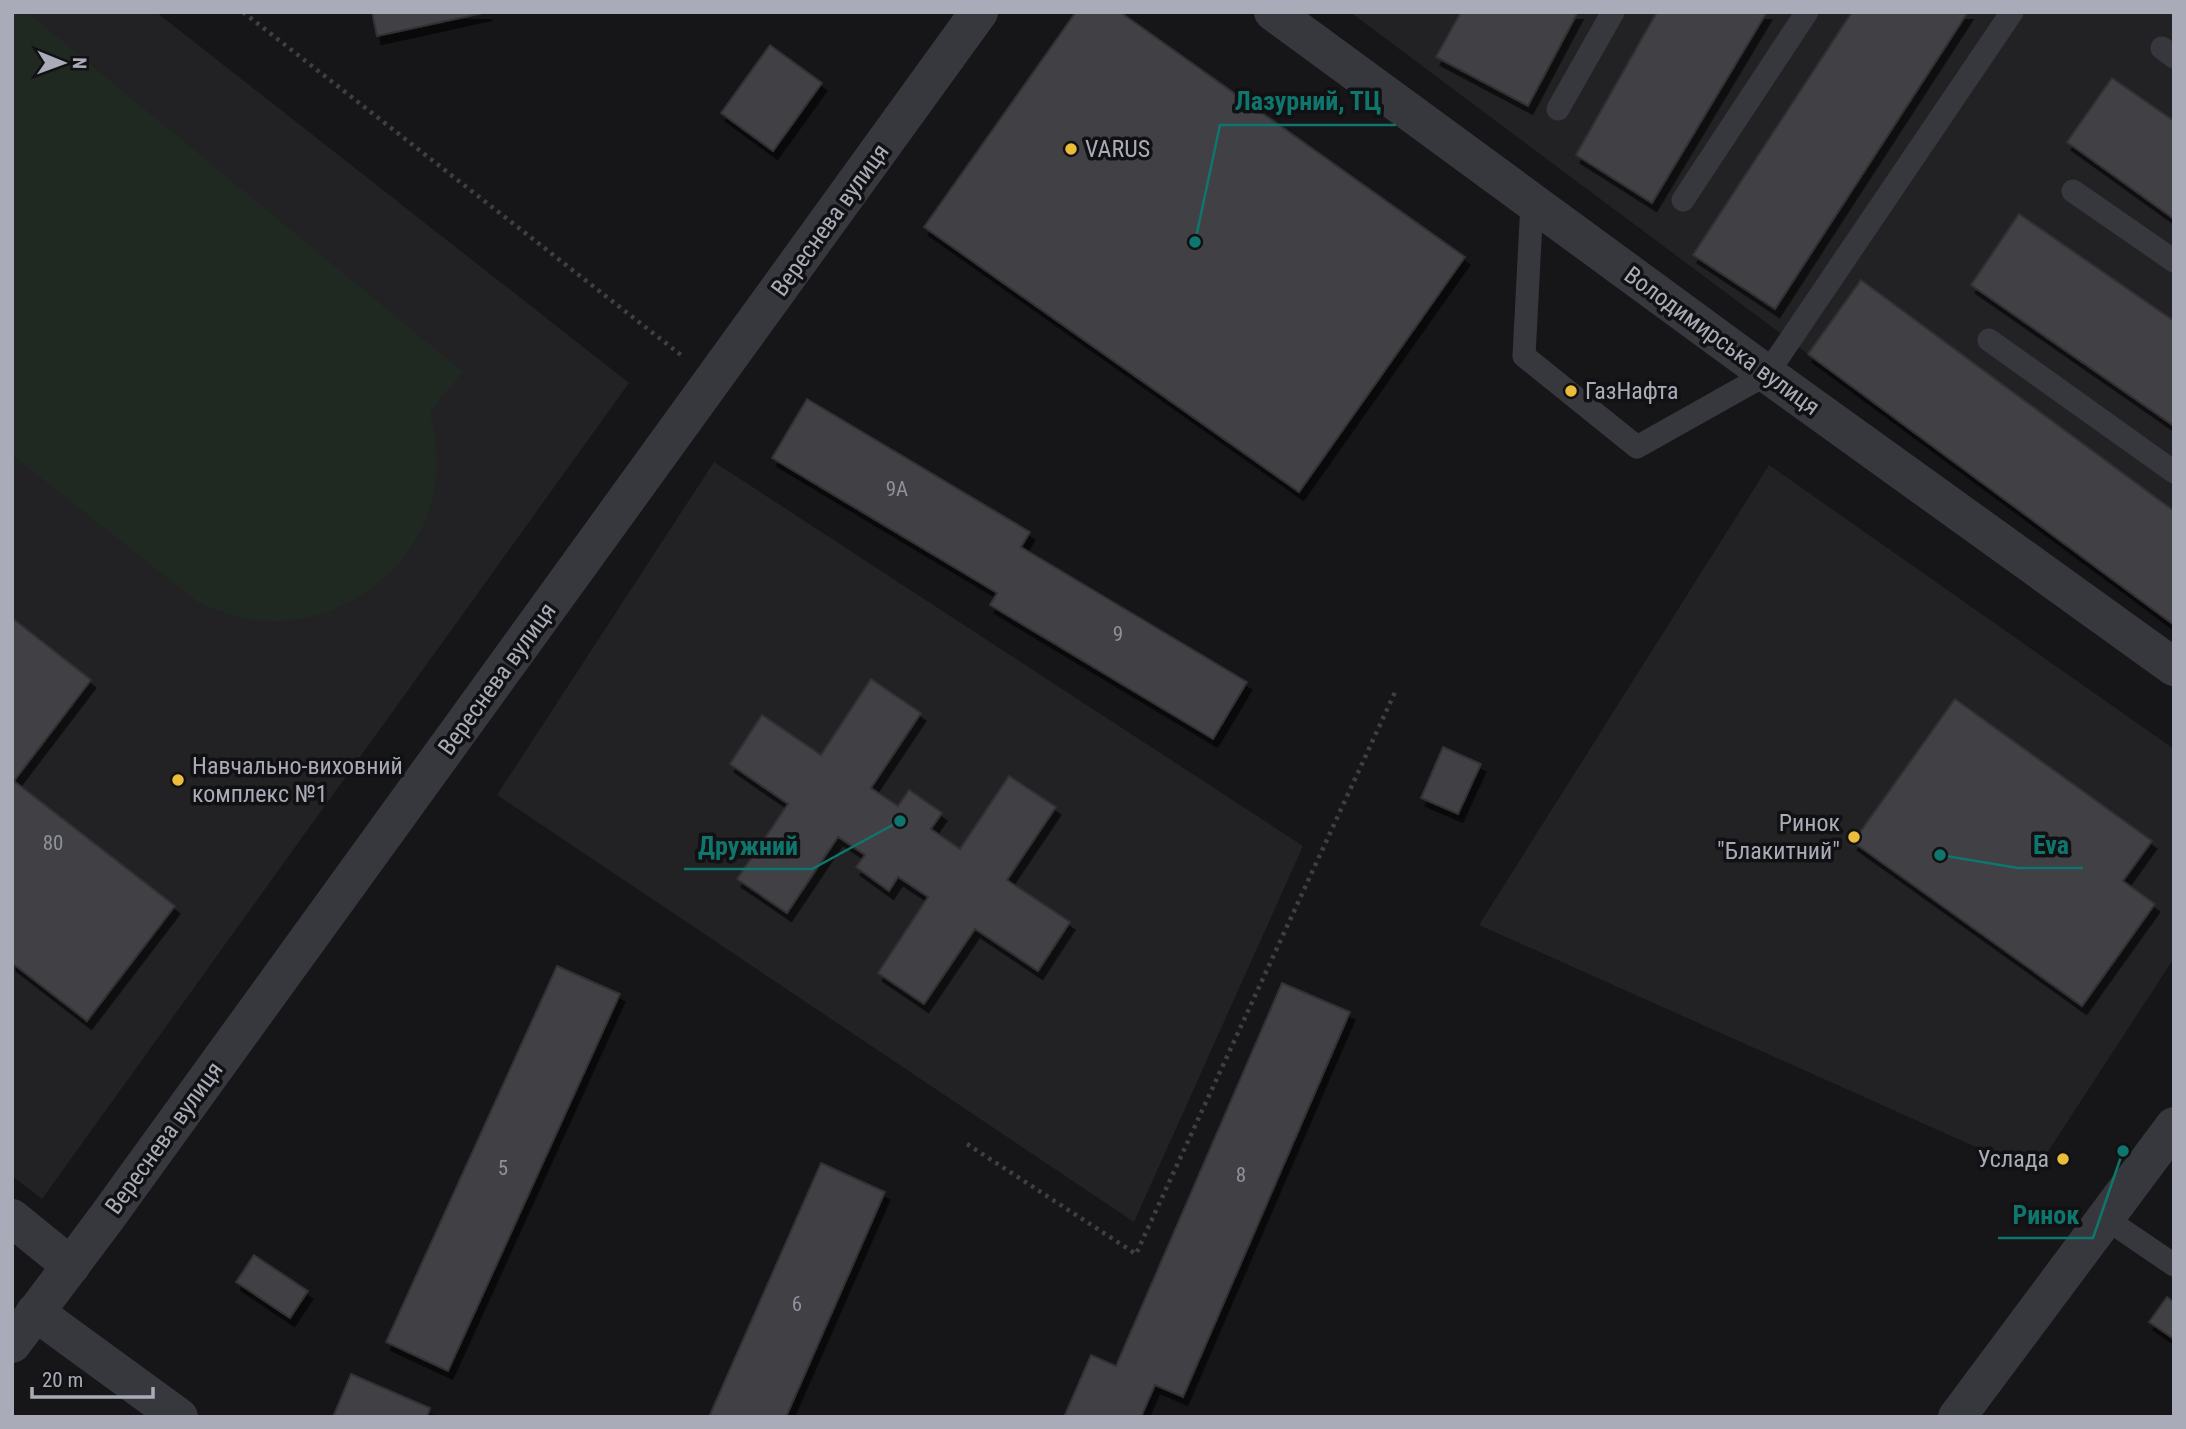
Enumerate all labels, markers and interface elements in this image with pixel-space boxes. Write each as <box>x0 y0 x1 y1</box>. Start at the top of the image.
north arrow <box>28 28 98 98</box>
text: N <box>68 57 91 69</box>
callout: Лазурний, ТЦ <box>1220 78 1396 125</box>
text: Лазурний, ТЦ <box>1235 86 1381 116</box>
place label: VARUS <box>1085 135 1150 163</box>
street label: Вереснева вулиця <box>765 138 895 302</box>
marker: VARUS <box>1063 141 1079 157</box>
street label: Володимирська вулиця <box>1619 261 1825 421</box>
place label: ГазНафта <box>1585 377 1679 405</box>
marker: ГазНафта <box>1563 383 1579 399</box>
house number: 9А <box>886 477 908 501</box>
street label: Вереснева вулиця <box>432 597 562 761</box>
house number: 9 <box>1113 622 1123 646</box>
place label: Навчально-виховний комплекс №1 <box>192 752 403 808</box>
marker: Навчально-виховний комплекс №1 <box>170 772 186 788</box>
place label: Ринок "Блакитний" <box>1717 809 1840 865</box>
callout: Eva <box>2018 821 2083 868</box>
callout: Дружний <box>684 822 812 869</box>
marker: Ринок "Блакитний" <box>1846 829 1862 845</box>
text: Eva <box>2033 830 2069 860</box>
house number: 80 <box>43 831 63 855</box>
text: Дружний <box>698 831 798 861</box>
street label: Вереснева вулиця <box>99 1056 229 1220</box>
place label: Услада <box>1977 1145 2049 1173</box>
marker: Услада <box>2055 1151 2071 1167</box>
house number: 5 <box>498 1156 508 1180</box>
house number: 8 <box>1236 1163 1246 1187</box>
callout: Ринок <box>1998 1191 2093 1238</box>
text: Ринок <box>2013 1200 2079 1230</box>
house number: 6 <box>792 1292 802 1316</box>
scale bar <box>32 1356 152 1400</box>
text: 20 m <box>42 1368 83 1392</box>

